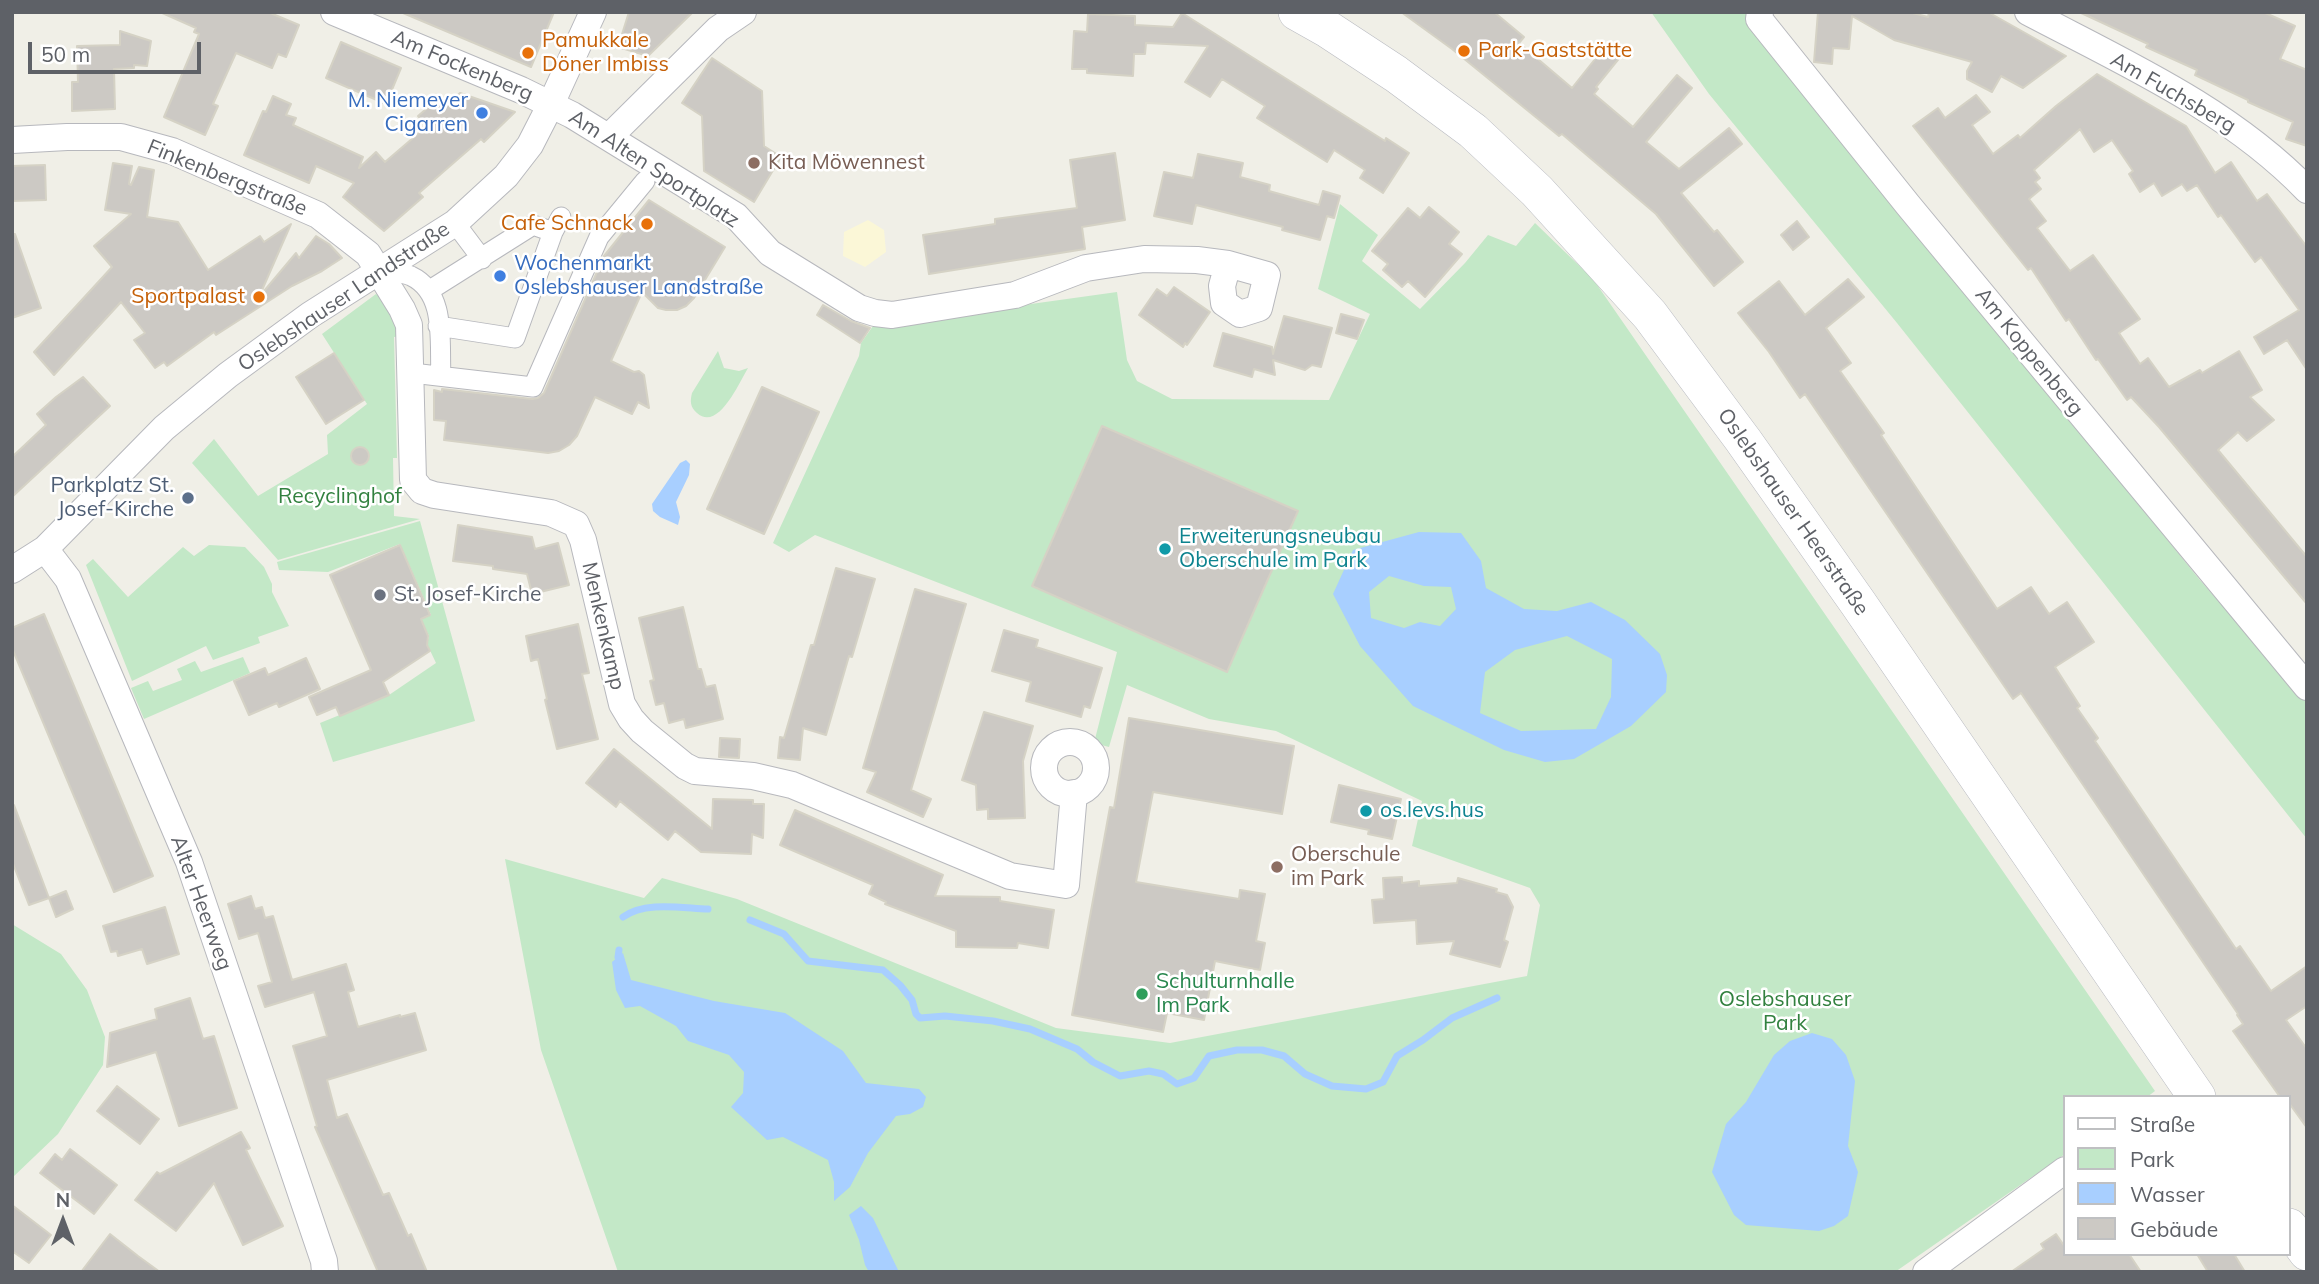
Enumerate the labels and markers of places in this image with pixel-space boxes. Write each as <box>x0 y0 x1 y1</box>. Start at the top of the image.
place label: Pamukkale Döner Imbiss <box>542 28 669 78</box>
place label: Park-Gaststätte <box>1478 38 1632 64</box>
marker: Park-Gaststätte <box>1456 43 1472 59</box>
marker: Pamukkale Döner Imbiss <box>520 45 536 61</box>
place label: M. Niemeyer Cigarren <box>348 88 468 138</box>
marker: M. Niemeyer Cigarren <box>474 105 490 121</box>
place label: Kita Möwennest <box>768 150 925 176</box>
marker: Kita Möwennest <box>746 155 762 171</box>
place label: Cafe Schnack <box>501 211 633 237</box>
marker: Cafe Schnack <box>639 216 655 232</box>
place label: Wochenmarkt Oslebshauser Landstraße <box>514 251 764 301</box>
marker: Wochenmarkt Oslebshauser Landstraße <box>492 268 508 284</box>
place label: Sportpalast <box>131 284 245 310</box>
marker: Sportpalast <box>251 289 267 305</box>
place label: Parkplatz St. Josef-Kirche <box>50 473 174 523</box>
marker: Parkplatz St. Josef-Kirche <box>180 490 196 506</box>
place label: Erweiterungsneubau Oberschule im Park <box>1179 524 1381 574</box>
marker: Erweiterungsneubau Oberschule im Park <box>1157 541 1173 557</box>
place label: St. Josef-Kirche <box>394 582 542 608</box>
marker: St. Josef-Kirche <box>372 587 388 603</box>
place label: os.levs.hus <box>1380 798 1484 824</box>
marker: os.levs.hus <box>1358 803 1374 819</box>
place label: Oberschule im Park <box>1291 842 1400 892</box>
marker: Oberschule im Park <box>1269 859 1285 875</box>
place label: Schulturnhalle Im Park <box>1156 969 1295 1019</box>
marker: Schulturnhalle Im Park <box>1134 986 1150 1002</box>

